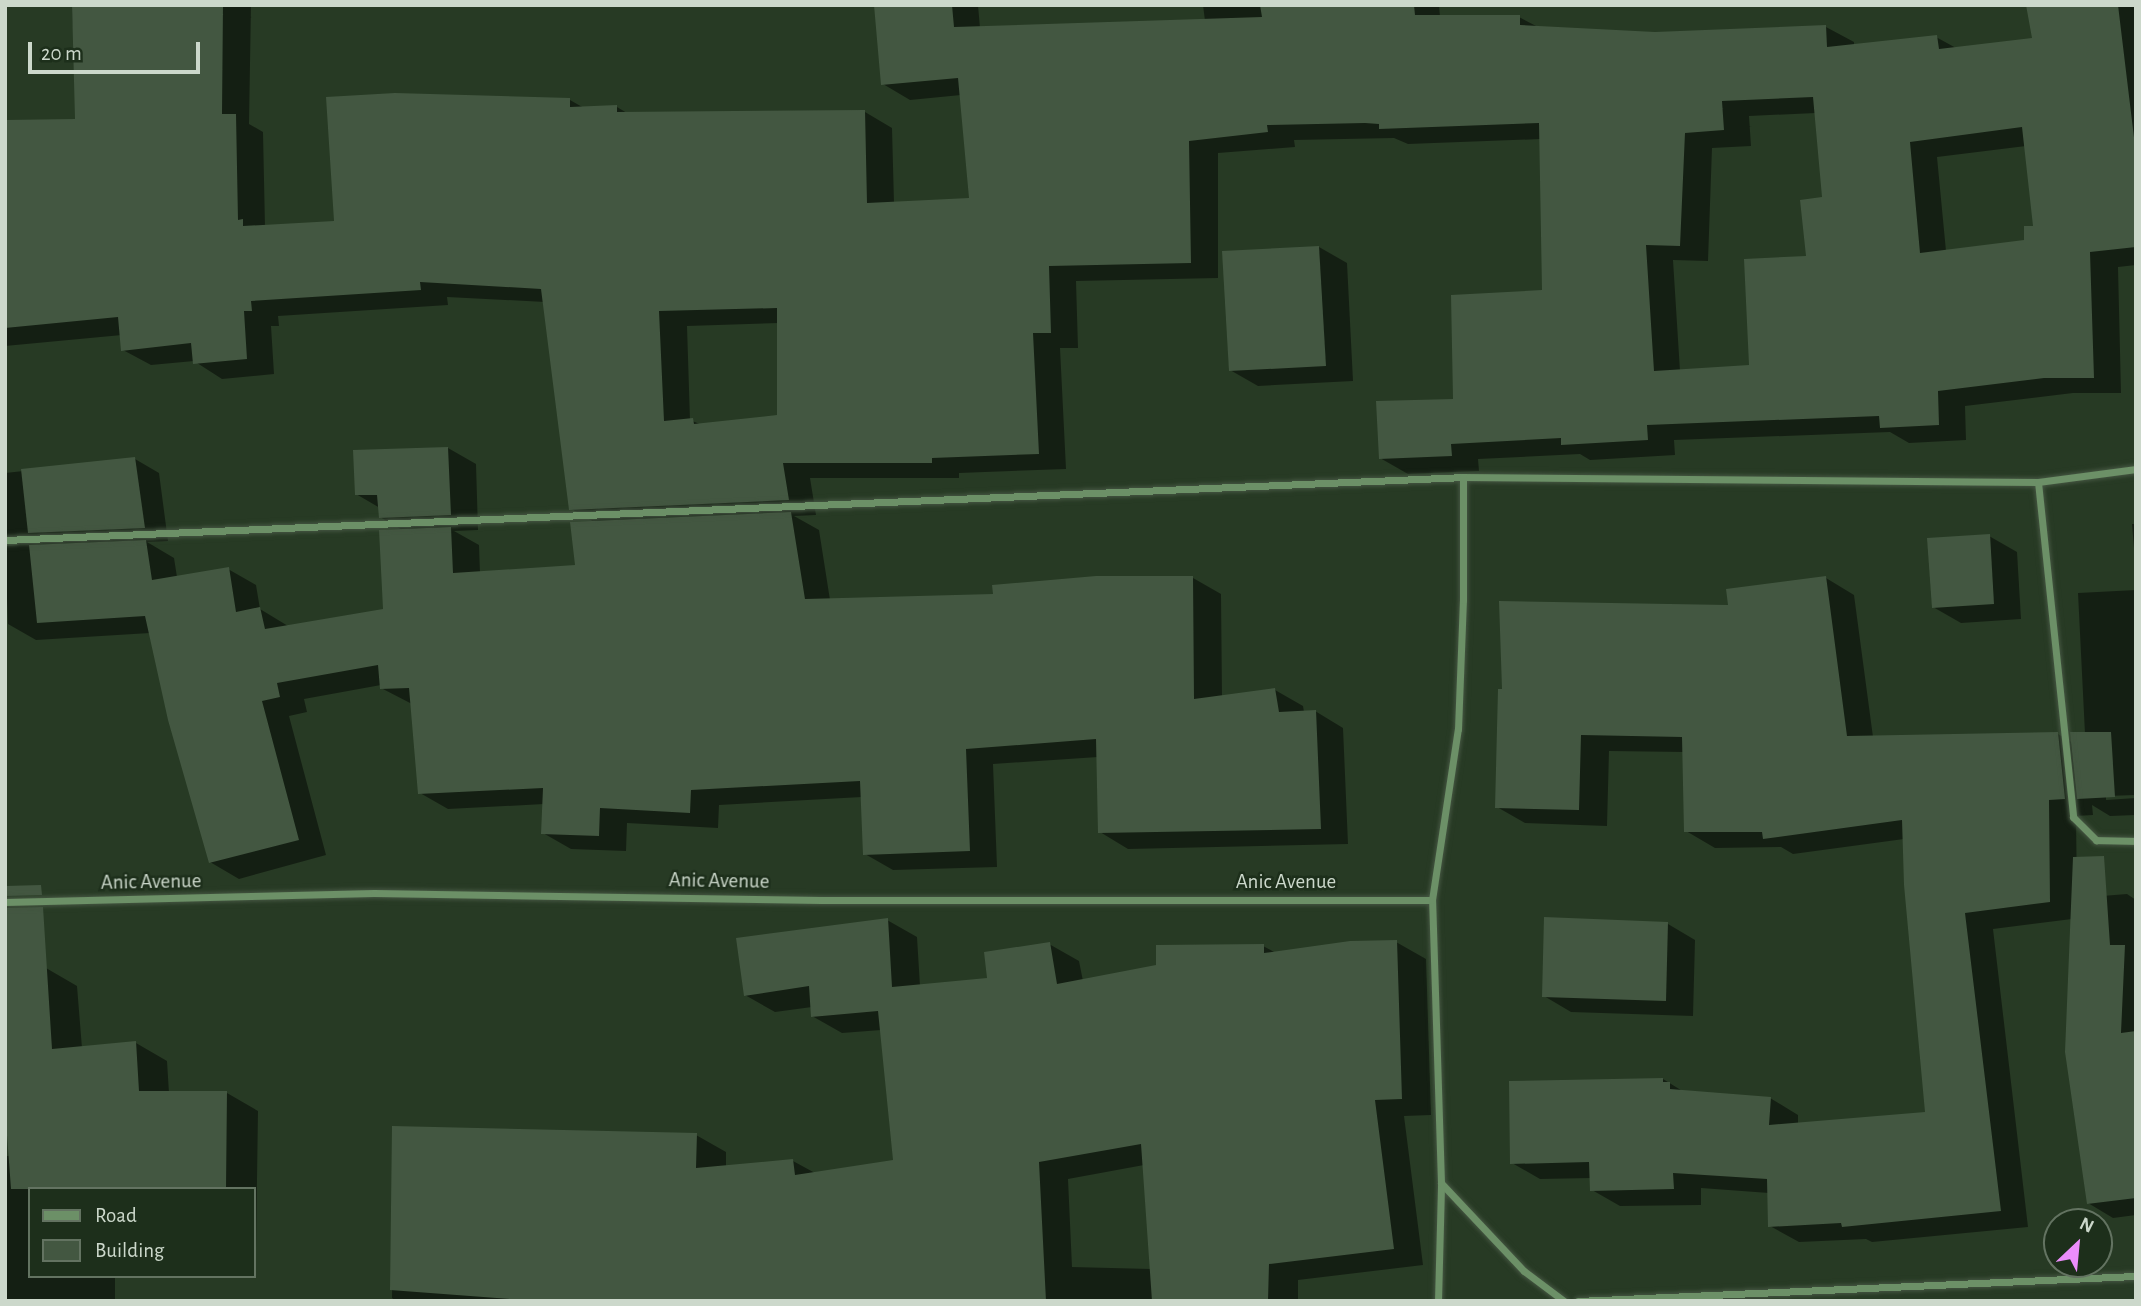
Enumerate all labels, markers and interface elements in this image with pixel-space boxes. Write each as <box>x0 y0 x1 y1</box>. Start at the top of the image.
scale bar <box>32 28 203 72</box>
text: 20 m <box>41 43 82 64</box>
street label: Anic Avenue <box>668 868 770 894</box>
street label: Anic Avenue <box>100 869 202 895</box>
street label: Anic Avenue <box>1236 869 1336 895</box>
legend <box>28 1187 256 1278</box>
text: Road <box>95 1205 137 1226</box>
north arrow <box>2043 1208 2113 1278</box>
text: N <box>2076 1214 2097 1237</box>
text: Building <box>95 1240 164 1261</box>

